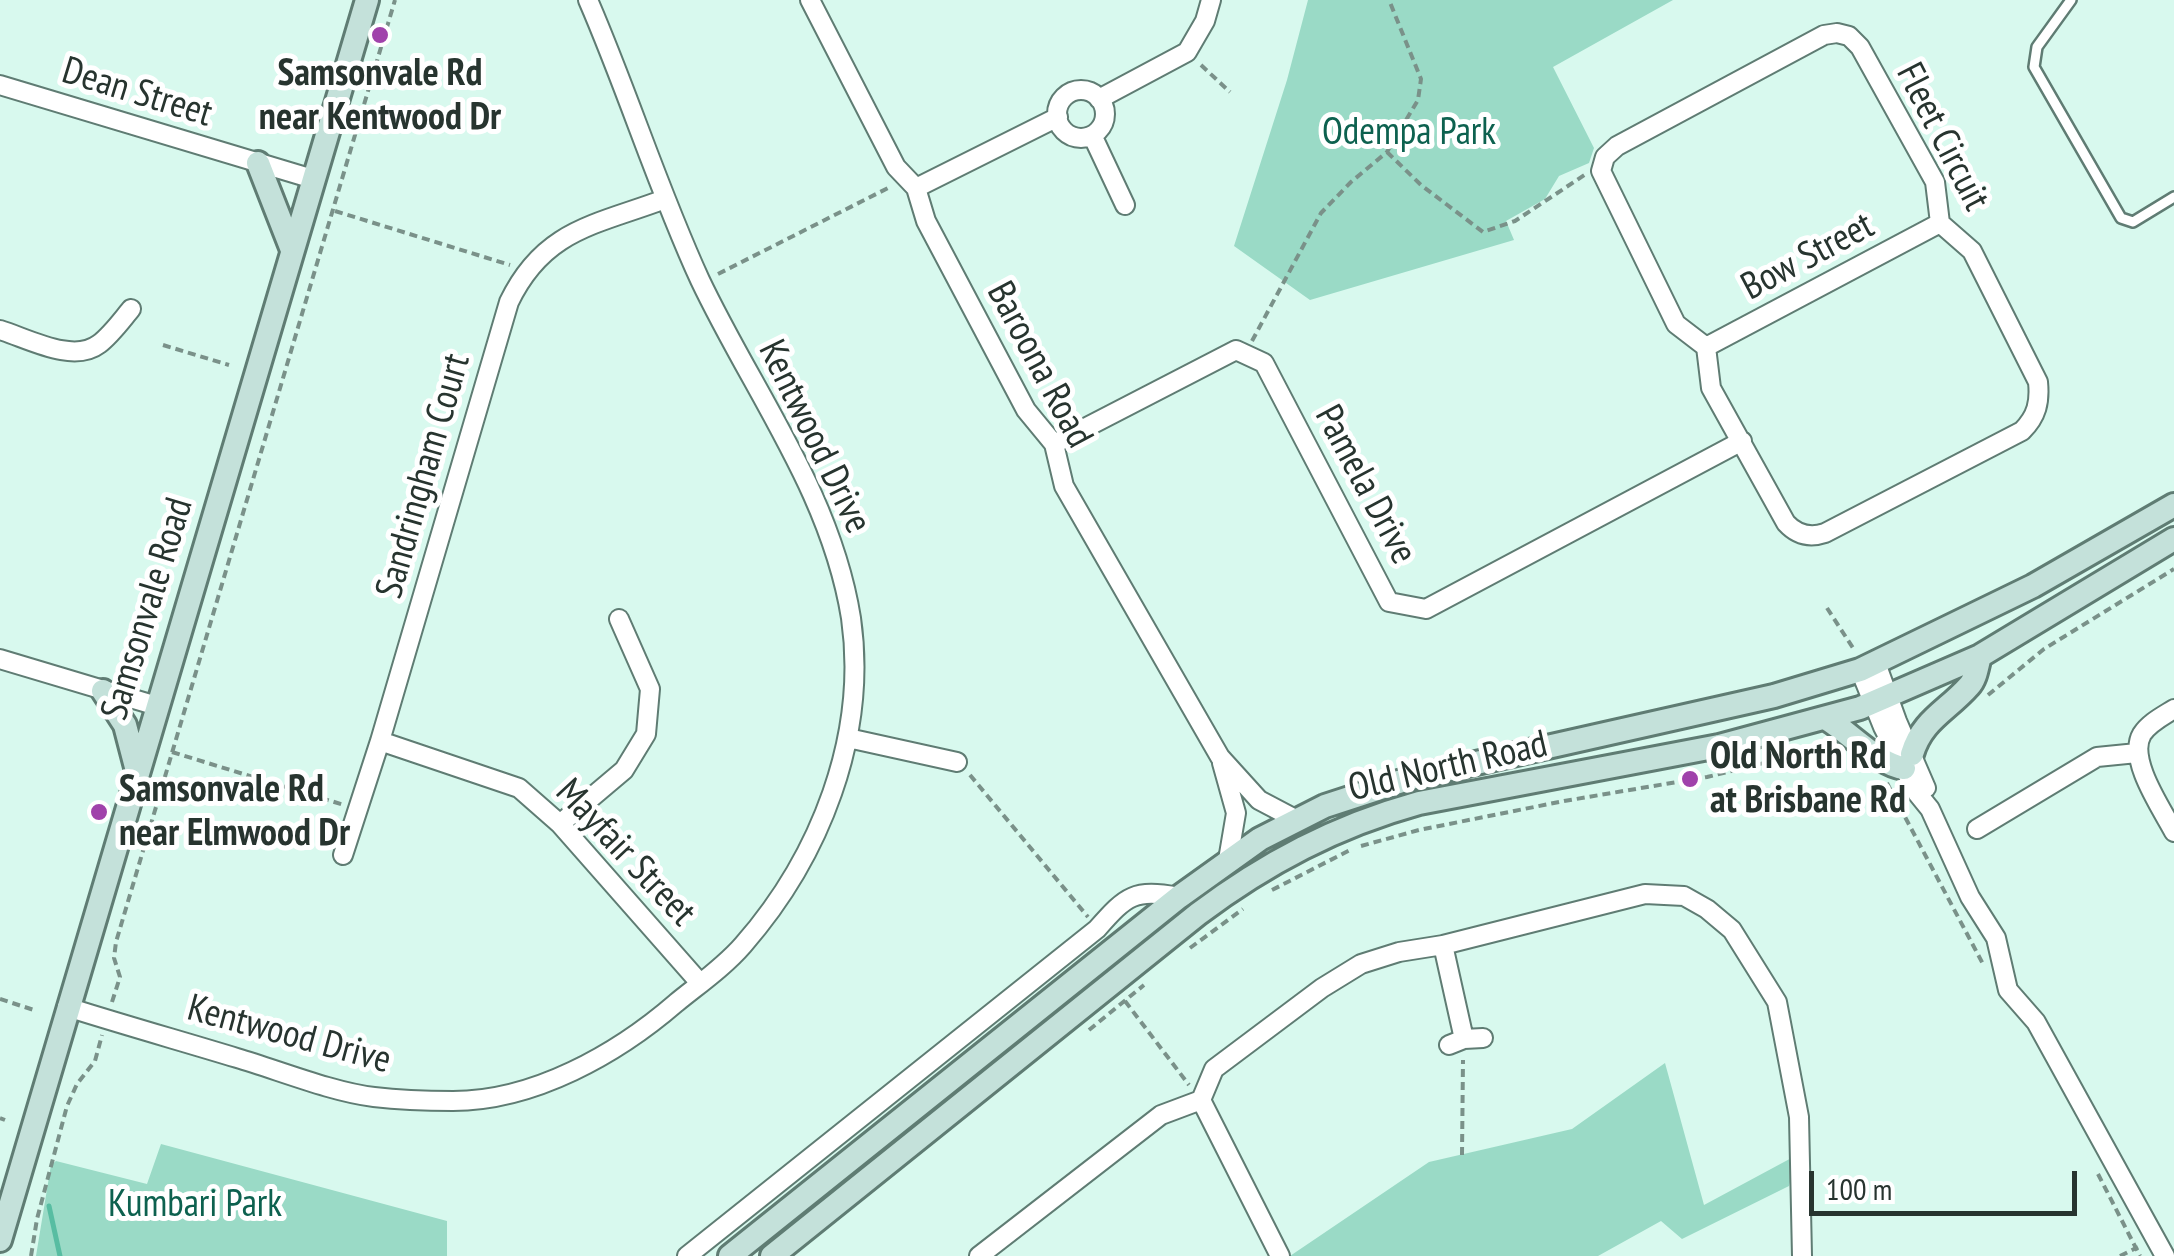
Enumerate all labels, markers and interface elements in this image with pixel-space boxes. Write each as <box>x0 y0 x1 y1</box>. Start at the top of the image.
marker: Samsonvale Rd near Kentwood Dr <box>369 24 391 46</box>
street label: Dean Street <box>57 49 217 137</box>
place label: Samsonvale Rd near Kentwood Dr <box>259 51 501 140</box>
street label: Fleet Circuit <box>1886 56 1998 218</box>
park label: Odempa Park <box>1322 110 1496 156</box>
street label: Bow Street <box>1734 203 1882 311</box>
street label: Baroona Road <box>976 274 1102 456</box>
street label: Kentwood Drive <box>748 333 880 541</box>
street label: Sandringham Court <box>367 349 481 603</box>
street label: Pamela Drive <box>1304 398 1426 572</box>
street label: Samsonvale Road <box>93 493 203 725</box>
street label: Old North Road <box>1344 722 1552 812</box>
place label: Old North Rd at Brisbane Rd <box>1710 734 1906 824</box>
place label: Samsonvale Rd near Elmwood Dr <box>119 767 350 856</box>
marker: Old North Rd at Brisbane Rd <box>1679 768 1701 790</box>
street label: Mayfair Street <box>546 770 704 936</box>
marker: Samsonvale Rd near Elmwood Dr <box>88 801 110 823</box>
street label: Kentwood Drive <box>182 986 396 1084</box>
scale bar <box>1814 1151 2082 1213</box>
text: 100 m <box>1826 1169 1892 1208</box>
park label: Kumbari Park <box>108 1182 282 1228</box>

